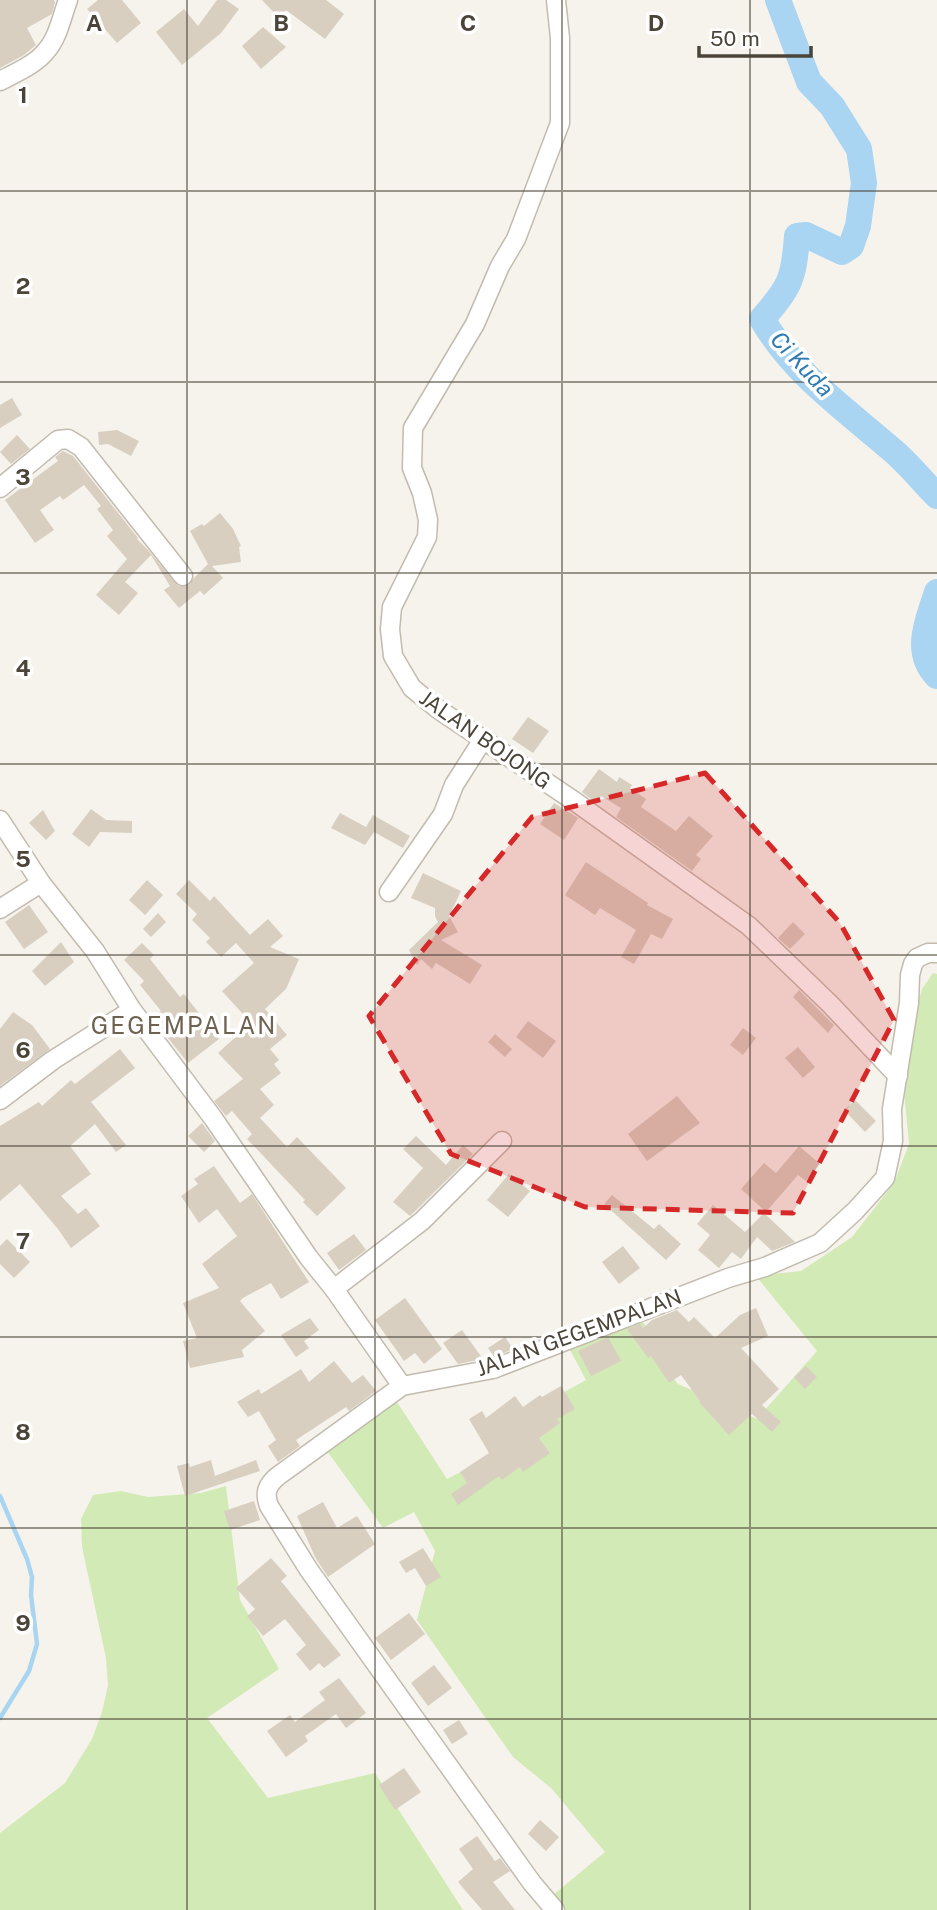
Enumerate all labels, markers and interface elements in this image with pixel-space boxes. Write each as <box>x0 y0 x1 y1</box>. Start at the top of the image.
text: A <box>86 9 103 36</box>
text: B <box>273 9 289 36</box>
text: C <box>460 9 476 36</box>
text: D <box>648 9 664 36</box>
scale bar <box>699 14 811 58</box>
text: 50 m <box>710 26 760 51</box>
text: 1 <box>18 81 28 108</box>
text: 2 <box>16 272 30 299</box>
water label: Ci Kuda <box>765 325 839 402</box>
text: 3 <box>15 463 31 490</box>
text: 4 <box>15 654 31 681</box>
street label: JALAN BOJONG <box>415 685 556 794</box>
text: 5 <box>15 845 31 872</box>
district label: GEGEMPALAN <box>91 1011 277 1039</box>
text: 6 <box>15 1036 31 1063</box>
text: 7 <box>16 1227 30 1254</box>
street label: JALAN GEGEMPALAN <box>473 1284 685 1381</box>
text: 8 <box>15 1418 31 1445</box>
text: 9 <box>15 1609 31 1636</box>

